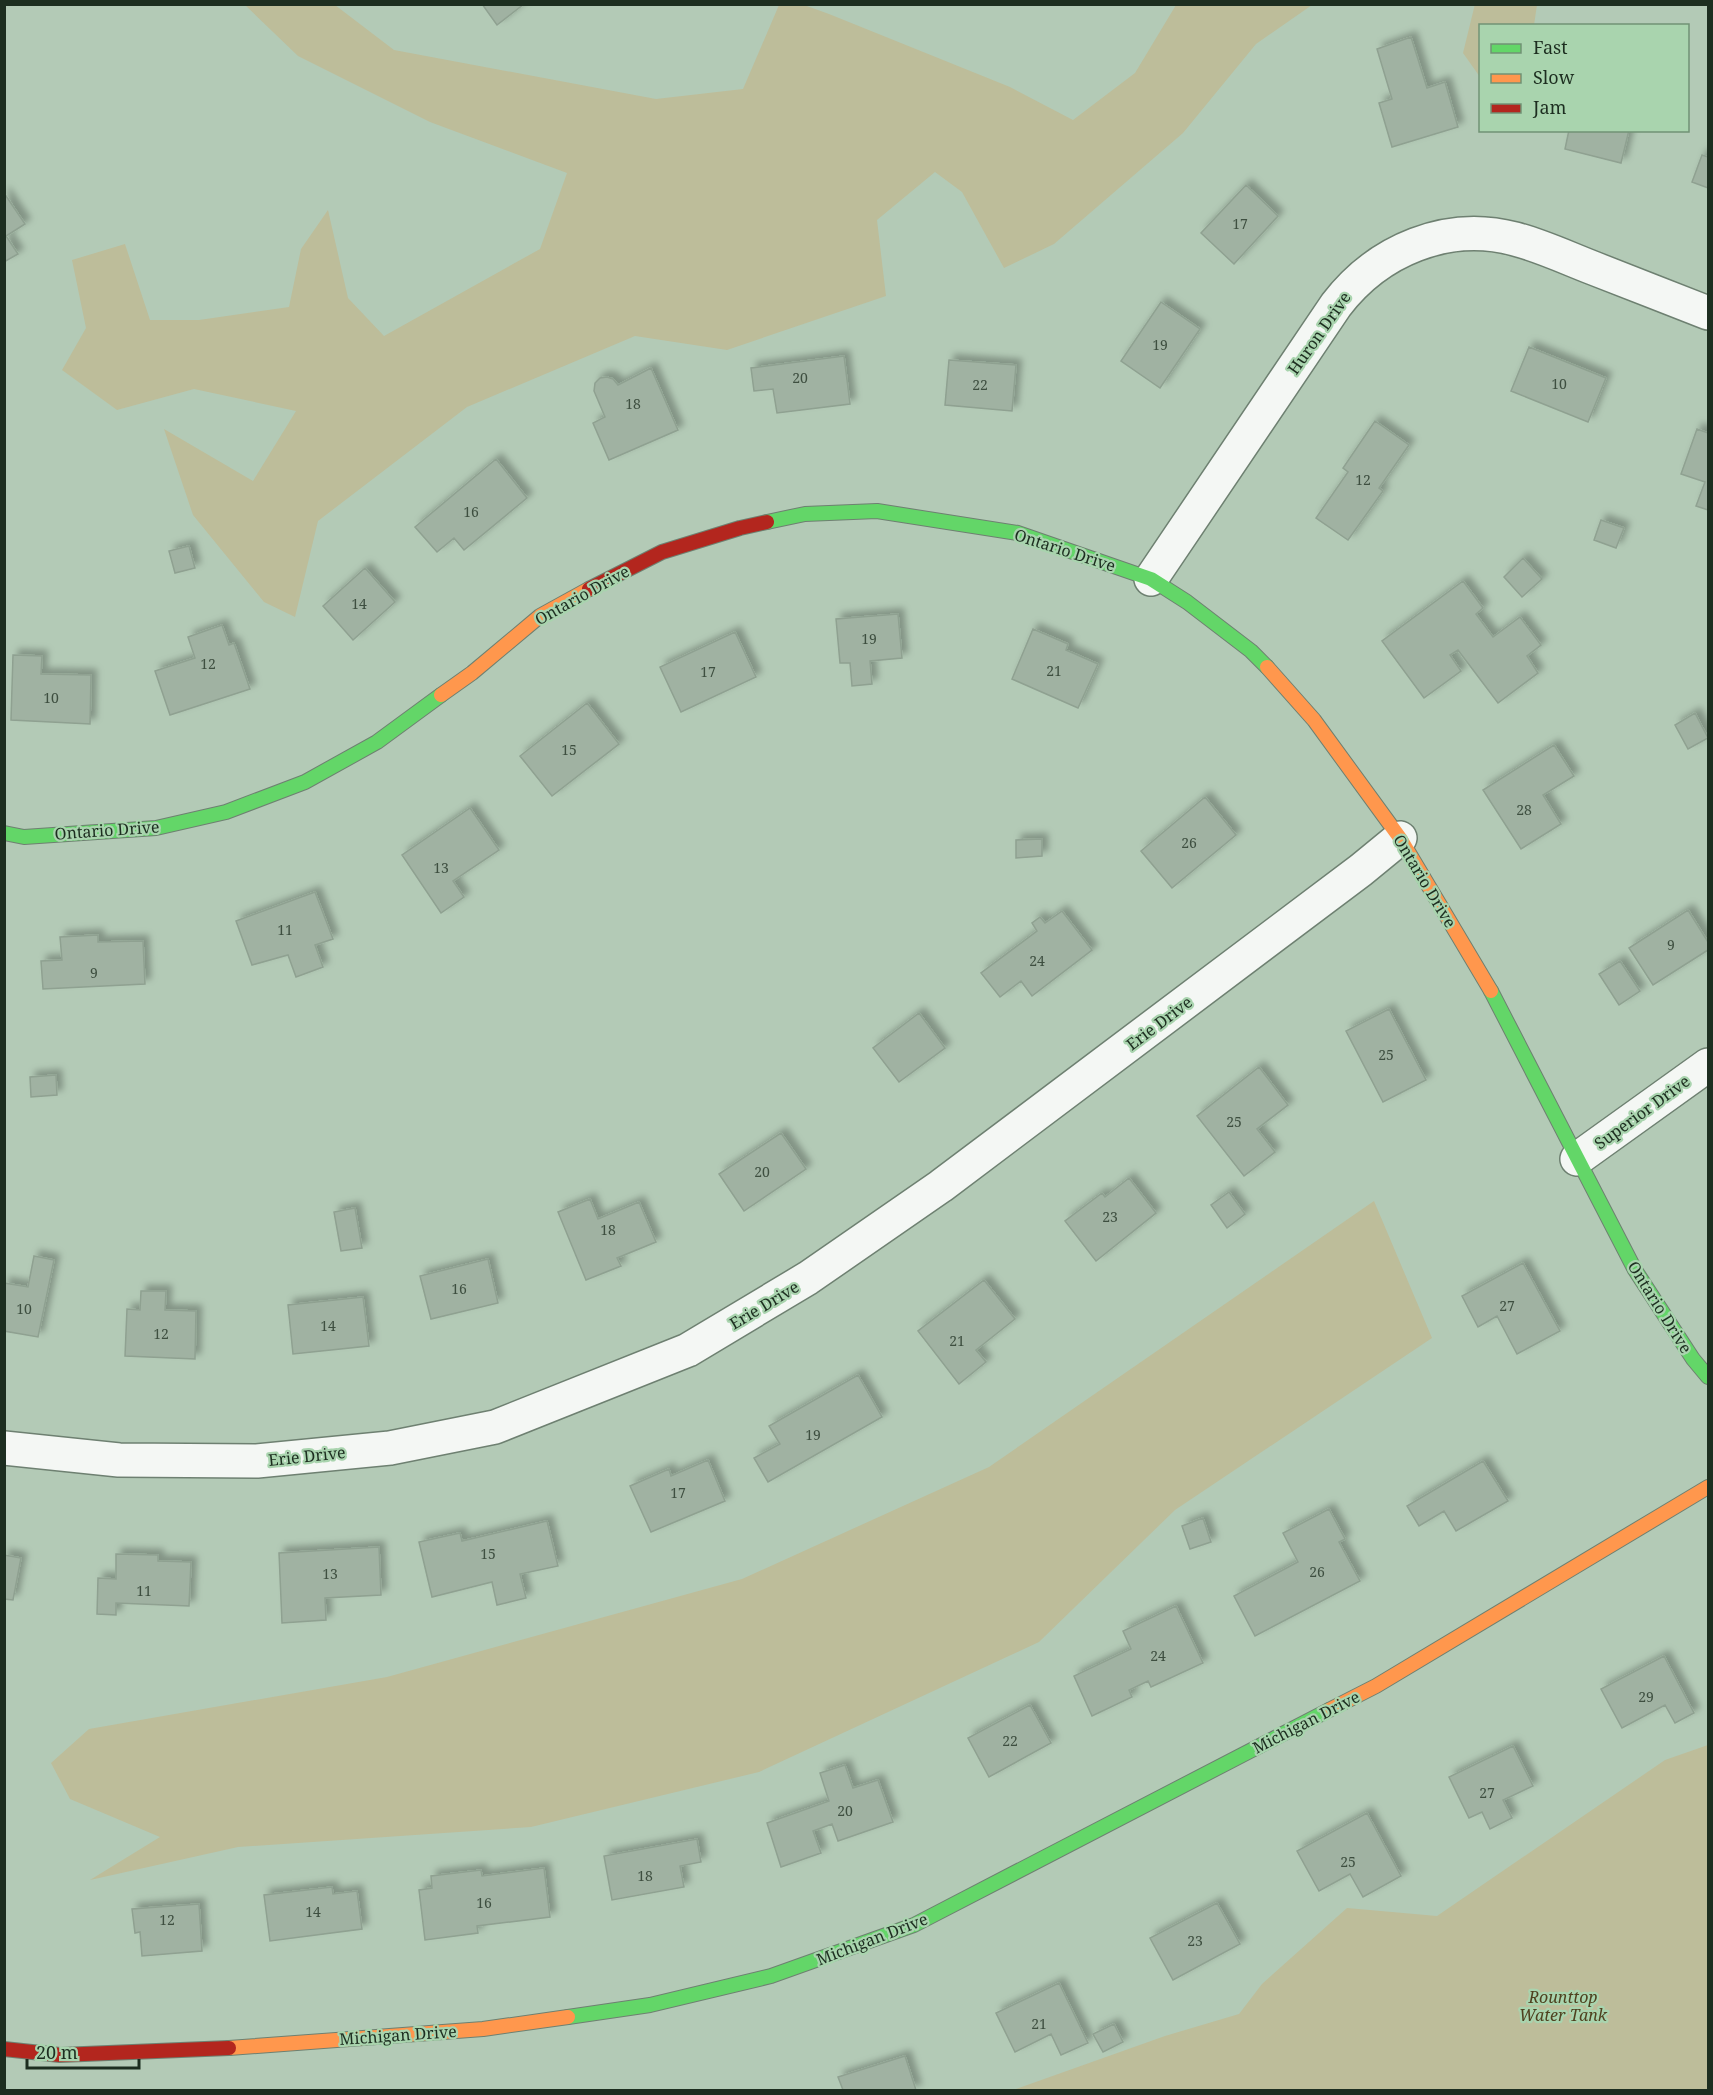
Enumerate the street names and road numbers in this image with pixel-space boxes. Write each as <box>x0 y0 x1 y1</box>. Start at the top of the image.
street label: Huron Drive <box>1282 287 1356 379</box>
street label: Ontario Drive <box>1012 523 1118 577</box>
street label: Ontario Drive <box>531 560 633 630</box>
street label: Ontario Drive <box>54 815 160 845</box>
street label: Ontario Drive <box>1389 830 1461 932</box>
street label: Erie Drive <box>1121 991 1197 1055</box>
street label: Superior Drive <box>1590 1070 1694 1154</box>
street label: Ontario Drive <box>1623 1257 1697 1357</box>
street label: Erie Drive <box>725 1276 803 1334</box>
street label: Erie Drive <box>267 1441 347 1471</box>
street label: Michigan Drive <box>1249 1686 1363 1758</box>
street label: Michigan Drive <box>813 1908 931 1970</box>
street label: Michigan Drive <box>339 2020 457 2050</box>

